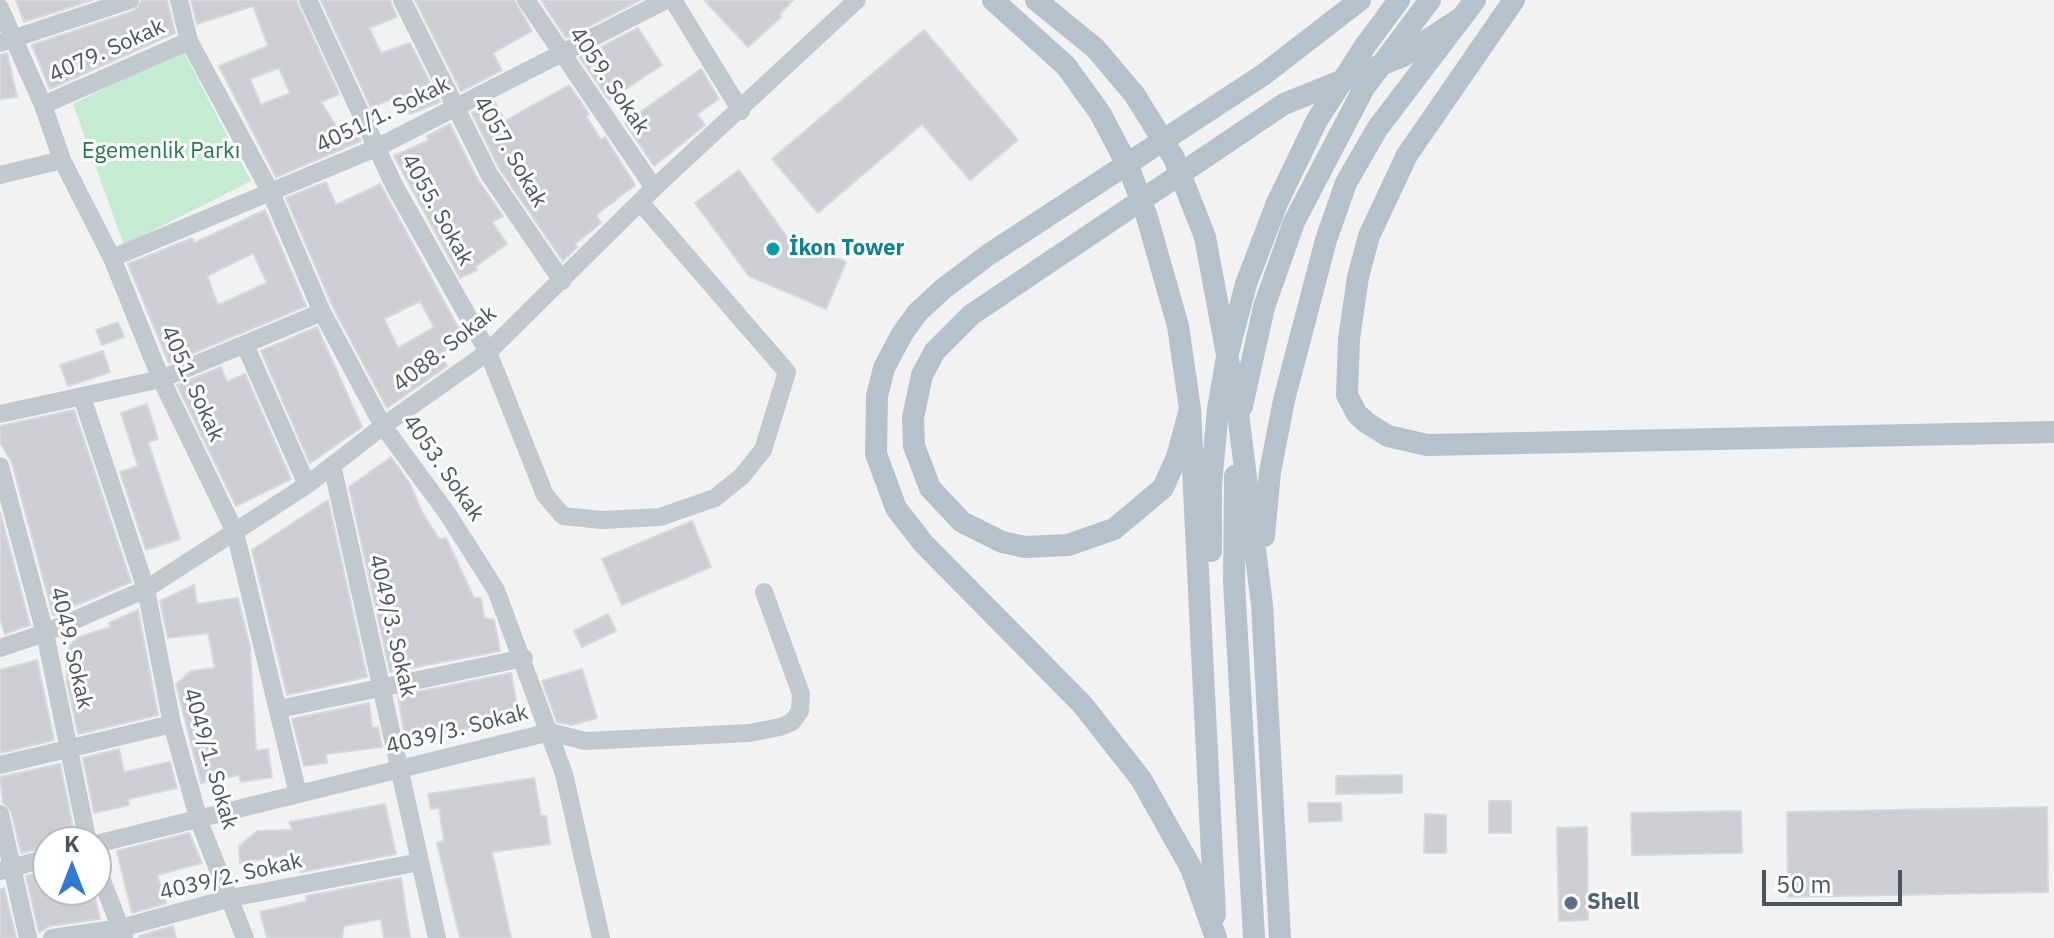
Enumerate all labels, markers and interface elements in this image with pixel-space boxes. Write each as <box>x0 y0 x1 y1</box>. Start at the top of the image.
street label: 4079. Sokak <box>45 14 169 88</box>
street label: 4059. Sokak <box>563 22 655 140</box>
street label: 4051/1. Sokak <box>312 71 454 159</box>
street label: 4057. Sokak <box>468 92 552 212</box>
park label: Egemenlik Parkı <box>82 139 240 165</box>
street label: 4055. Sokak <box>395 149 479 271</box>
place label: İkon Tower <box>789 236 904 262</box>
marker: İkon Tower <box>764 240 782 258</box>
street label: 4088. Sokak <box>388 300 502 398</box>
street label: 4051. Sokak <box>155 322 229 446</box>
street label: 4053. Sokak <box>397 410 489 526</box>
street label: 4049/3. Sokak <box>363 552 421 700</box>
street label: 4049. Sokak <box>44 585 98 711</box>
street label: 4049/1. Sokak <box>177 685 243 833</box>
street label: 4039/3. Sokak <box>383 700 531 760</box>
north arrow <box>32 826 112 906</box>
text: K <box>64 829 80 858</box>
street label: 4039/2. Sokak <box>157 848 305 906</box>
scale bar <box>1766 854 1906 904</box>
text: 50 m <box>1776 868 1831 900</box>
place label: Shell <box>1587 890 1639 916</box>
marker: Shell <box>1562 894 1580 912</box>

